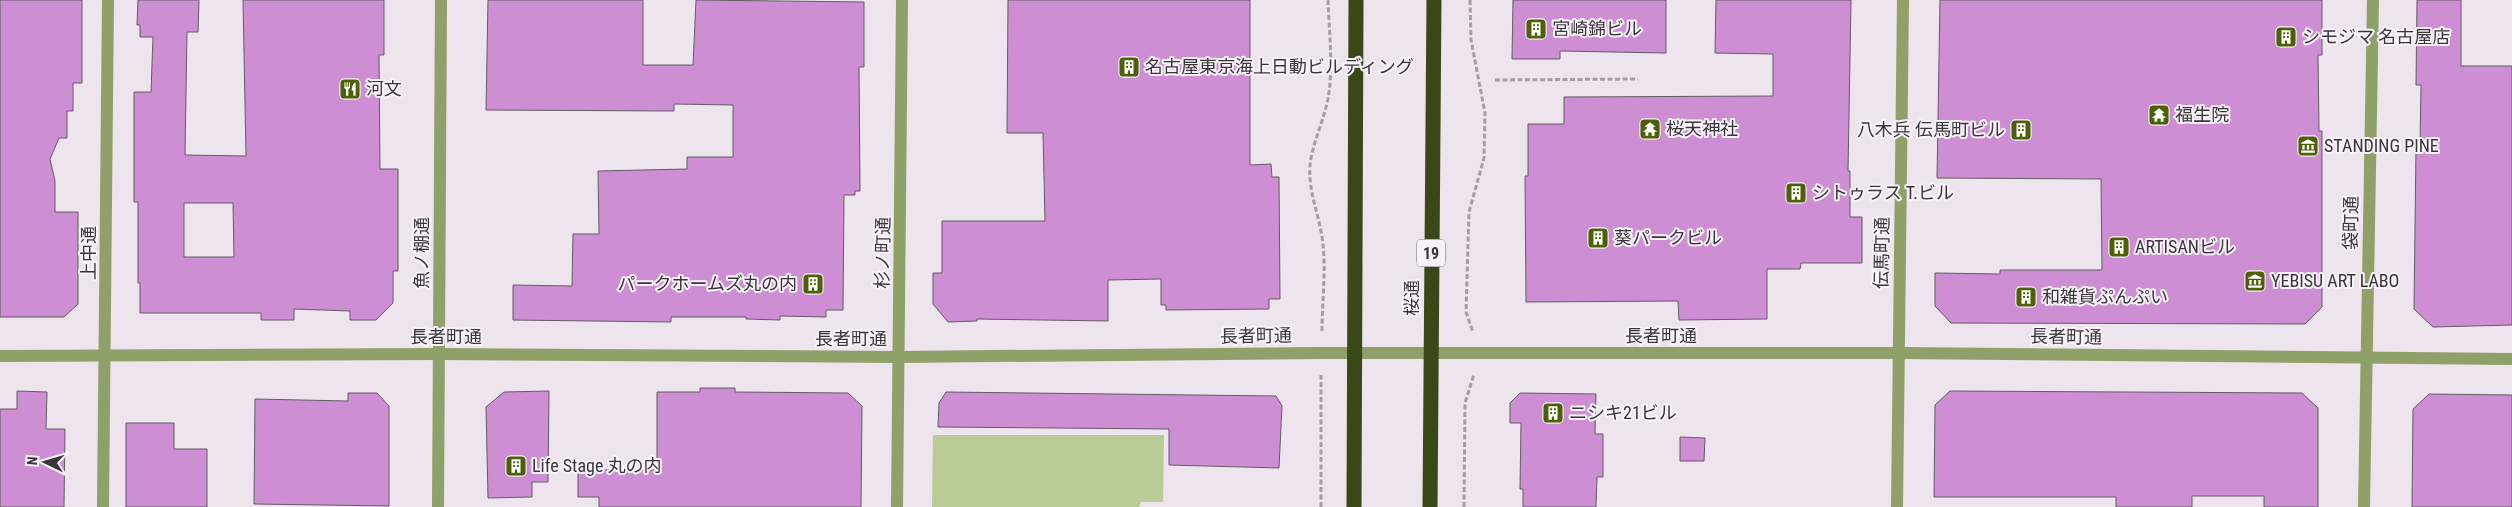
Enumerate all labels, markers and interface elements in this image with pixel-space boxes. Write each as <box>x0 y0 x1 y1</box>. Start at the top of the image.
building icon: 宮崎錦ビル <box>1524 17 1548 41</box>
place label: 宮崎錦ビル <box>1552 18 1642 39</box>
building icon: シモジマ 名古屋店 <box>2274 25 2298 49</box>
place label: シモジマ 名古屋店 <box>2302 26 2450 47</box>
building icon: 名古屋東京海上日動ビルディング <box>1117 55 1141 79</box>
place label: 名古屋東京海上日動ビルディング <box>1145 56 1414 77</box>
restaurant icon: 河文 <box>338 77 362 101</box>
place label: 河文 <box>366 78 402 99</box>
temple icon: 福生院 <box>2147 103 2171 127</box>
place label: 福生院 <box>2175 104 2229 125</box>
temple icon: 桜天神社 <box>1638 117 1662 141</box>
place label: 桜天神社 <box>1666 118 1738 139</box>
building icon: 八木兵 伝馬町ビル <box>2009 118 2033 142</box>
place label: 八木兵 伝馬町ビル <box>1857 119 2005 140</box>
museum icon: STANDING PINE <box>2296 134 2320 158</box>
place label: STANDING PINE <box>2324 135 2439 156</box>
building icon: シトゥラス T.ビル <box>1784 181 1808 205</box>
place label: シトゥラス T.ビル <box>1812 182 1954 203</box>
street label: 袋町通 <box>2340 196 2361 250</box>
street label: 魚ノ棚通 <box>411 217 432 289</box>
street label: 杉ノ町通 <box>871 217 894 289</box>
street label: 伝馬町通 <box>1870 217 1893 289</box>
street label: 上中通 <box>78 226 99 280</box>
building icon: 葵パークビル <box>1586 226 1610 250</box>
place label: 葵パークビル <box>1614 227 1722 248</box>
building icon: ARTISANビル <box>2107 235 2131 259</box>
place label: ARTISANビル <box>2135 236 2235 257</box>
road number: 19 <box>1417 240 1445 266</box>
museum icon: YEBISU ART LABO <box>2243 269 2267 293</box>
place label: YEBISU ART LABO <box>2271 270 2399 291</box>
building icon: パークホームズ丸の内 <box>801 272 825 296</box>
place label: パークホームズ丸の内 <box>618 273 797 294</box>
street label: 桜通 <box>1401 280 1422 316</box>
building icon: 和雑貨ぷんぷい <box>2014 285 2038 309</box>
place label: 和雑貨ぷんぷい <box>2042 286 2168 307</box>
street label: 長者町通 <box>1220 324 1292 347</box>
street label: 長者町通 <box>1625 325 1697 346</box>
street label: 長者町通 <box>2030 325 2102 348</box>
street label: 長者町通 <box>410 326 482 347</box>
street label: 長者町通 <box>815 328 887 349</box>
building icon: ニシキ21ビル <box>1541 401 1565 425</box>
place label: ニシキ21ビル <box>1569 402 1677 423</box>
north arrow <box>20 437 70 487</box>
building icon: Life Stage 丸の内 <box>504 454 528 478</box>
place label: Life Stage 丸の内 <box>532 455 661 476</box>
text: N <box>24 456 40 466</box>

